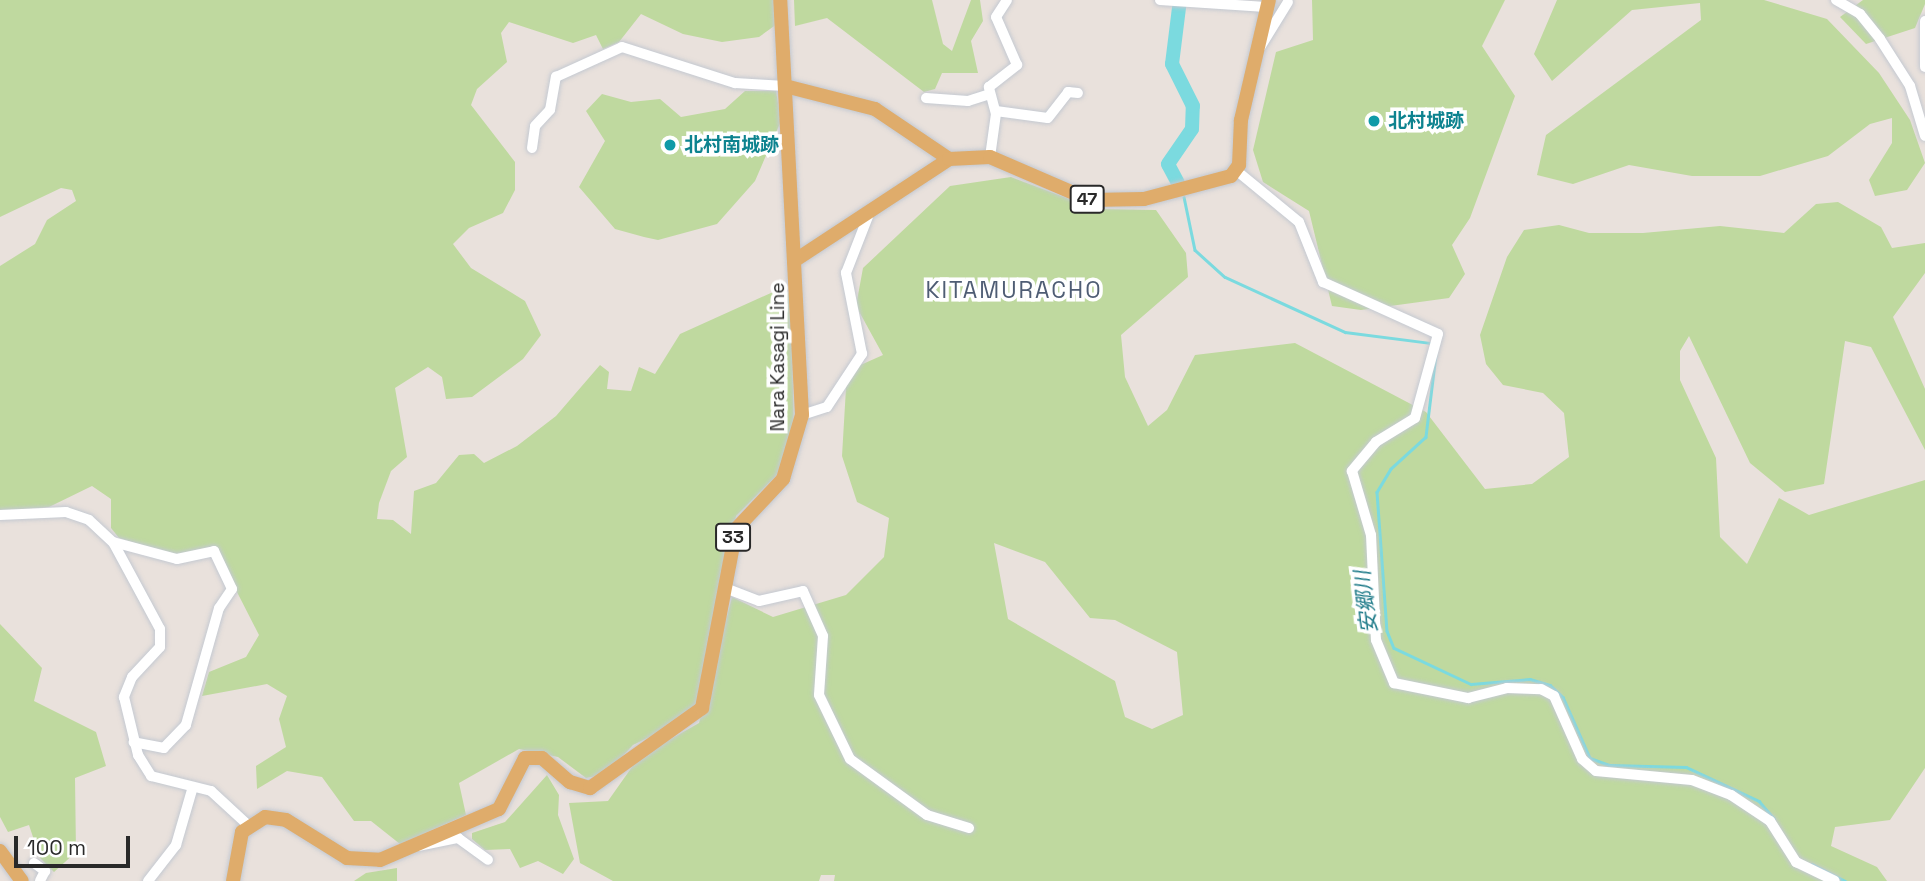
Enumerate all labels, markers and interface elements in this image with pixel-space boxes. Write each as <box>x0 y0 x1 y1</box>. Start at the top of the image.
place label: 北村城跡 <box>1388 110 1464 132</box>
marker: 北村城跡 <box>1366 113 1382 129</box>
place label: 北村南城跡 <box>684 134 779 156</box>
marker: 北村南城跡 <box>662 137 678 153</box>
road number: 47 <box>1070 184 1104 214</box>
district label: KITAMURACHO <box>927 276 1101 304</box>
street label: Nara Kasagi Line <box>767 283 789 431</box>
road number: 33 <box>714 522 752 552</box>
water label: 安郷川 <box>1350 569 1382 635</box>
scale bar <box>18 822 133 866</box>
text: 100 m <box>27 834 86 861</box>

